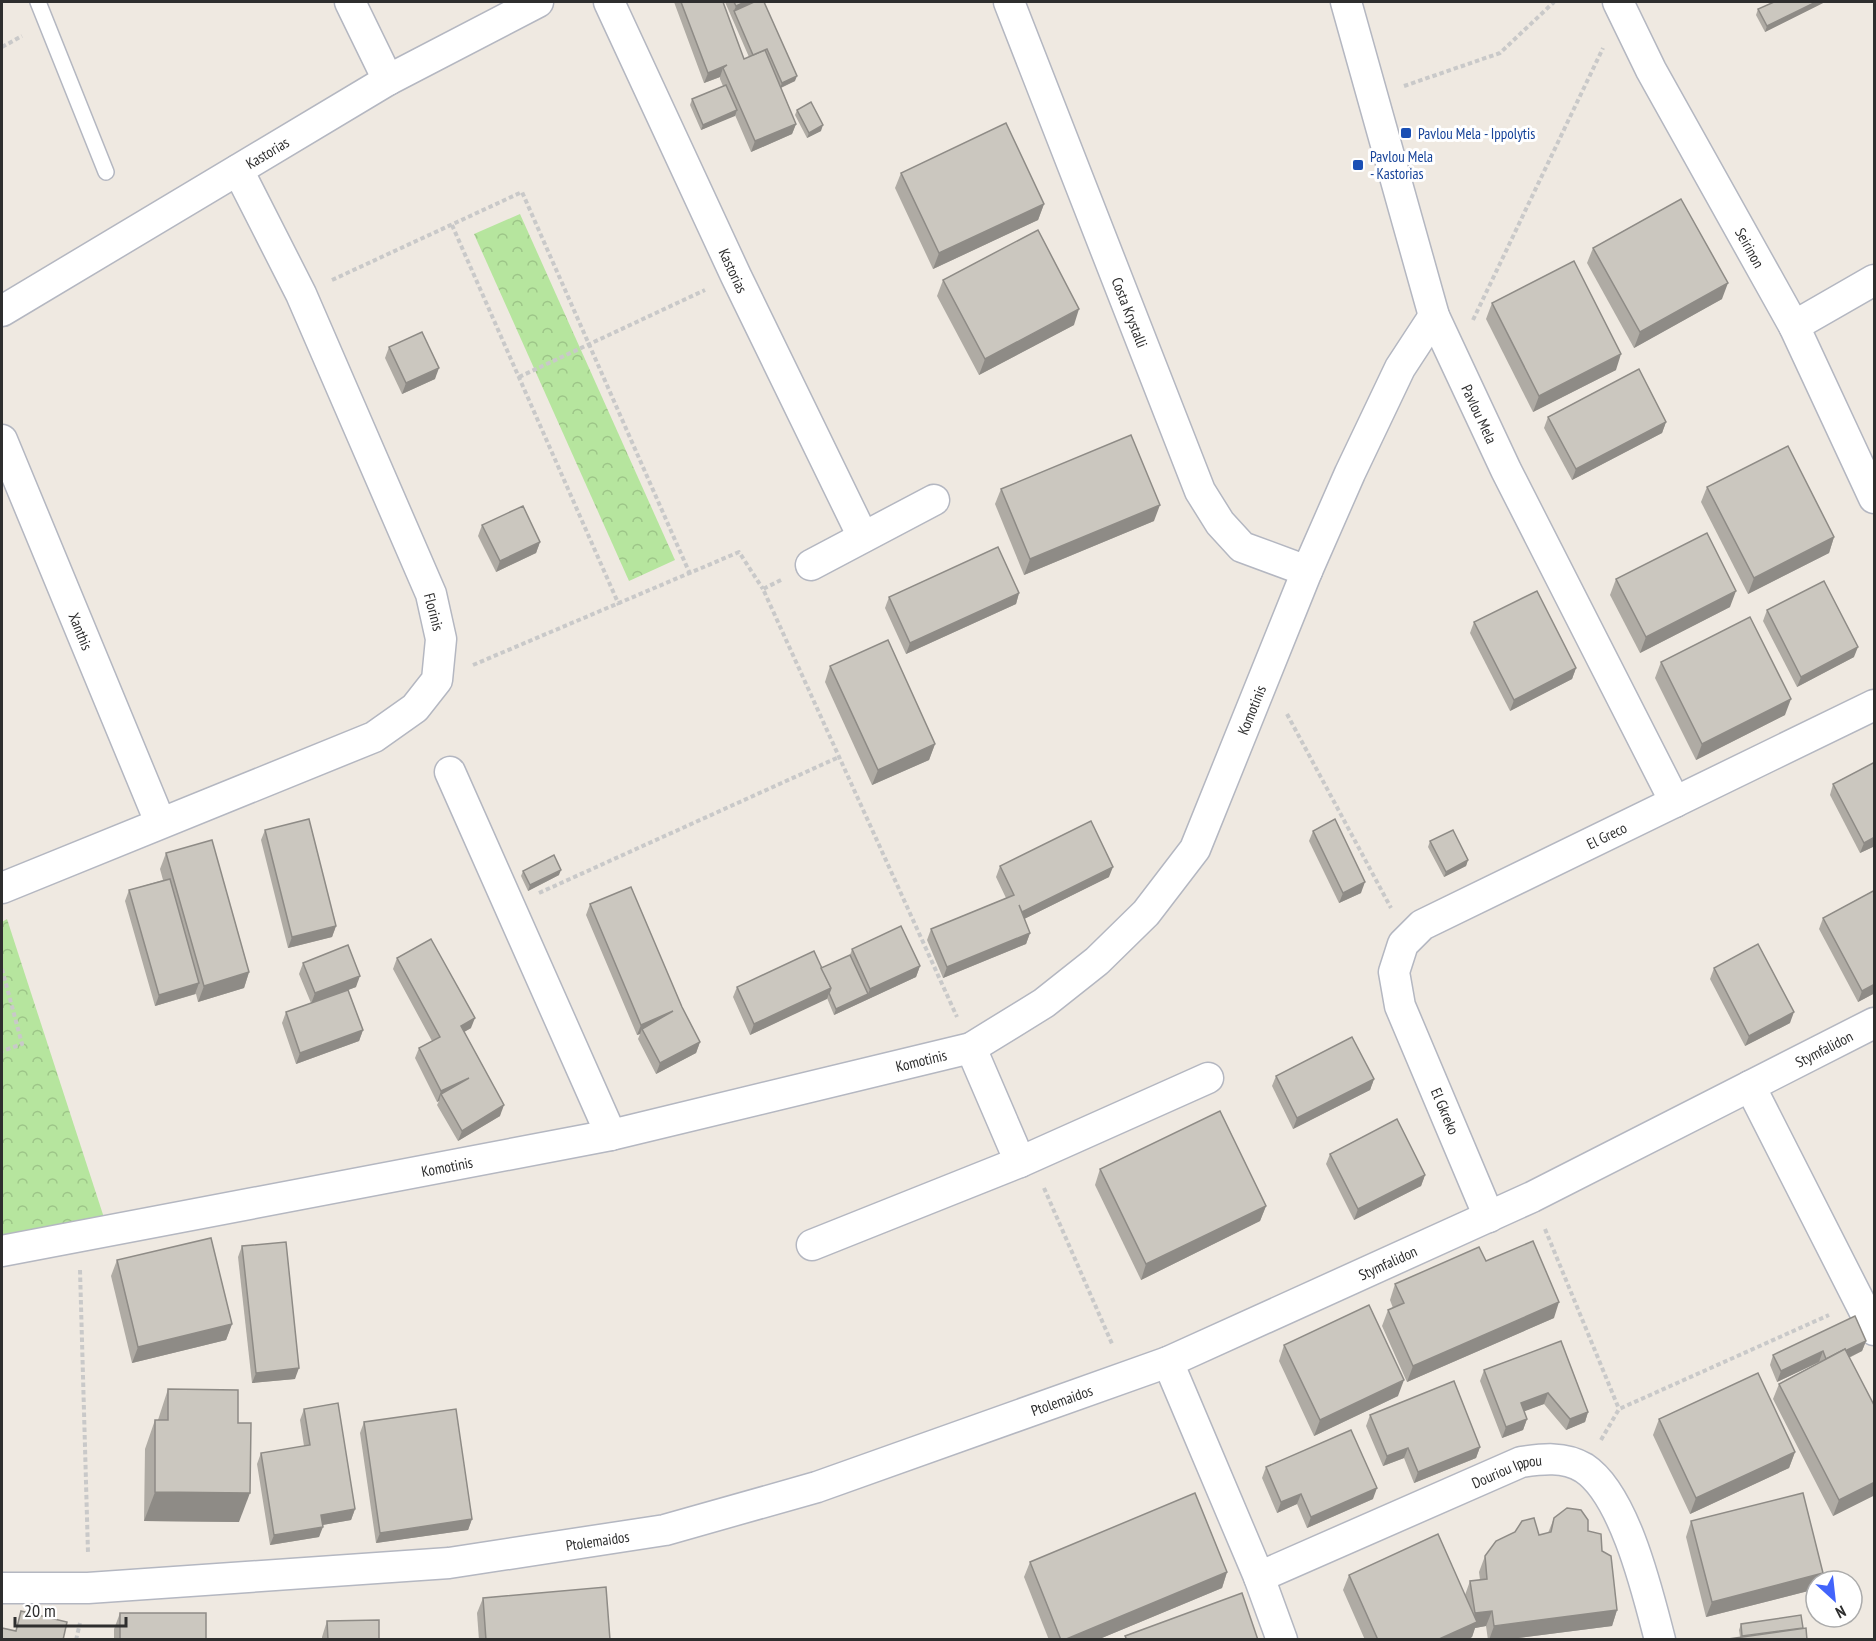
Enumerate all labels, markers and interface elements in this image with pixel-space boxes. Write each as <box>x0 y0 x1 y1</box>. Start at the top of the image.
place label: Pavlou Mela - Ippolytis <box>1418 124 1535 143</box>
marker: Pavlou Mela - Ippolytis <box>1399 126 1413 140</box>
street label: Kastorias <box>242 132 292 173</box>
place label: Pavlou Mela - Kastorias <box>1370 147 1433 183</box>
marker: Pavlou Mela - Kastorias <box>1351 158 1365 172</box>
street label: Seirinon <box>1731 224 1769 271</box>
street label: Kastorias <box>715 245 752 296</box>
street label: Costa Krystalli <box>1108 274 1152 350</box>
street label: Pavlou Mela <box>1458 381 1502 446</box>
street label: Florinis <box>420 591 448 633</box>
street label: Xanthis <box>65 610 97 653</box>
street label: Komotinis <box>1233 682 1270 737</box>
street label: El Greco <box>1583 817 1630 853</box>
street label: Stymfalidon <box>1792 1026 1856 1071</box>
street label: Komotinis <box>894 1045 949 1075</box>
street label: El Gkreko <box>1427 1085 1463 1137</box>
street label: Komotinis <box>420 1152 474 1180</box>
street label: Stymfalidon <box>1355 1241 1420 1284</box>
street label: Ptolemaidos <box>1028 1380 1095 1420</box>
street label: Douriou Ippou <box>1469 1450 1543 1492</box>
street label: Ptolemaidos <box>564 1526 631 1555</box>
north arrow <box>1804 1569 1864 1629</box>
scale bar <box>15 1590 126 1628</box>
text: 20 m <box>24 1599 56 1622</box>
text: N <box>1832 1601 1849 1623</box>

